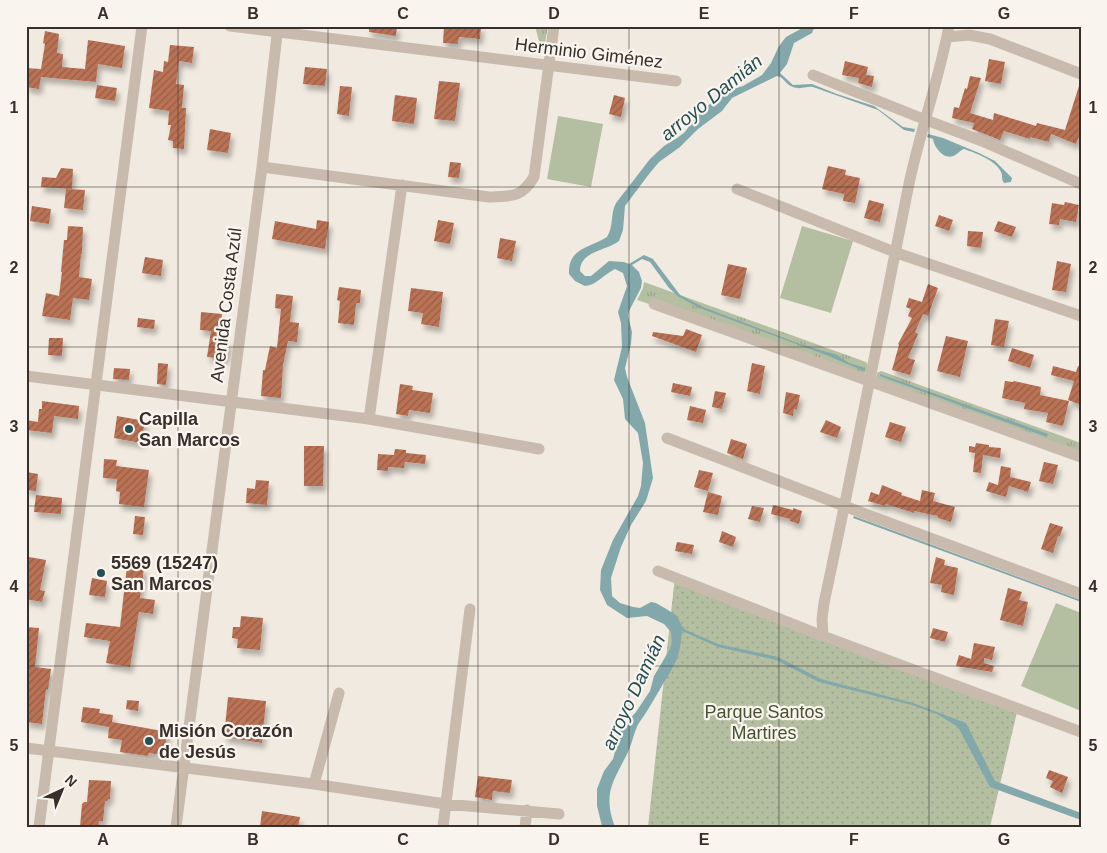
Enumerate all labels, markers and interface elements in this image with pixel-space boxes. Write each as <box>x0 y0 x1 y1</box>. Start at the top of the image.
text: A <box>97 5 109 22</box>
text: B <box>247 5 259 22</box>
text: C <box>397 5 409 22</box>
text: D <box>548 5 560 22</box>
text: E <box>699 5 710 22</box>
text: F <box>849 5 859 22</box>
text: G <box>998 5 1010 22</box>
street label: Herminio Giménez <box>514 34 664 72</box>
water label: arroyo Damián <box>656 50 766 145</box>
text: 1 <box>10 99 19 116</box>
text: 1 <box>1089 99 1098 116</box>
street label: Avenida Costa Azúl <box>207 226 245 384</box>
text: 2 <box>10 259 19 276</box>
text: 2 <box>1089 259 1098 276</box>
place label: Capilla San Marcos <box>139 409 240 450</box>
text: 3 <box>10 418 19 435</box>
text: 3 <box>1089 418 1098 435</box>
marker: Capilla San Marcos <box>123 423 135 435</box>
place label: 5569 (15247) San Marcos <box>111 553 218 594</box>
marker: 5569 (15247) San Marcos <box>95 567 107 579</box>
text: 4 <box>10 578 19 595</box>
text: 4 <box>1089 578 1098 595</box>
water label: arroyo Damián <box>598 631 669 753</box>
park label: Parque Santos Martires <box>704 702 824 743</box>
place label: Misión Corazón de Jesús <box>159 721 293 762</box>
marker: Misión Corazón de Jesús <box>143 735 155 747</box>
text: 5 <box>10 737 19 754</box>
text: 5 <box>1089 737 1098 754</box>
north arrow <box>38 766 88 816</box>
text: N <box>62 771 80 790</box>
text: A <box>97 831 109 848</box>
text: B <box>247 831 259 848</box>
text: C <box>397 831 409 848</box>
text: D <box>548 831 560 848</box>
text: E <box>699 831 710 848</box>
text: F <box>849 831 859 848</box>
text: G <box>998 831 1010 848</box>

